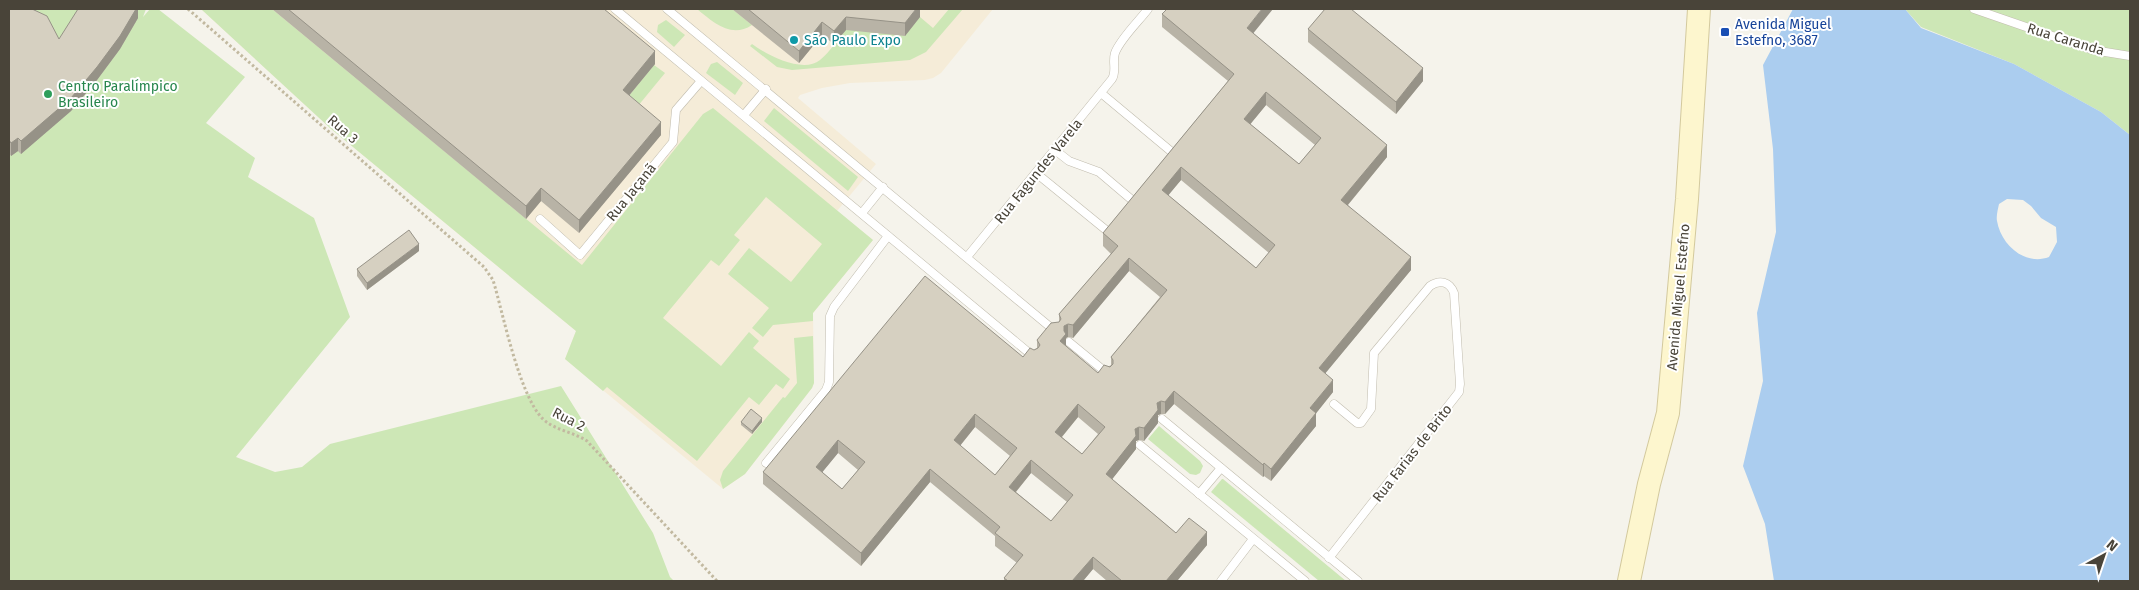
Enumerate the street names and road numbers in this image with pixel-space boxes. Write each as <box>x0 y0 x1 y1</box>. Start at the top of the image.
street label: Rua Caranda <box>2025 20 2107 59</box>
street label: Rua 3 <box>324 112 361 147</box>
street label: Rua Fagundes Varela <box>991 115 1086 227</box>
street label: Rua Jaçanã <box>603 160 660 225</box>
street label: Avenida Miguel Estefno <box>1664 223 1693 371</box>
street label: Rua Farias de Brito <box>1369 401 1456 506</box>
street label: Rua 2 <box>549 404 588 435</box>

